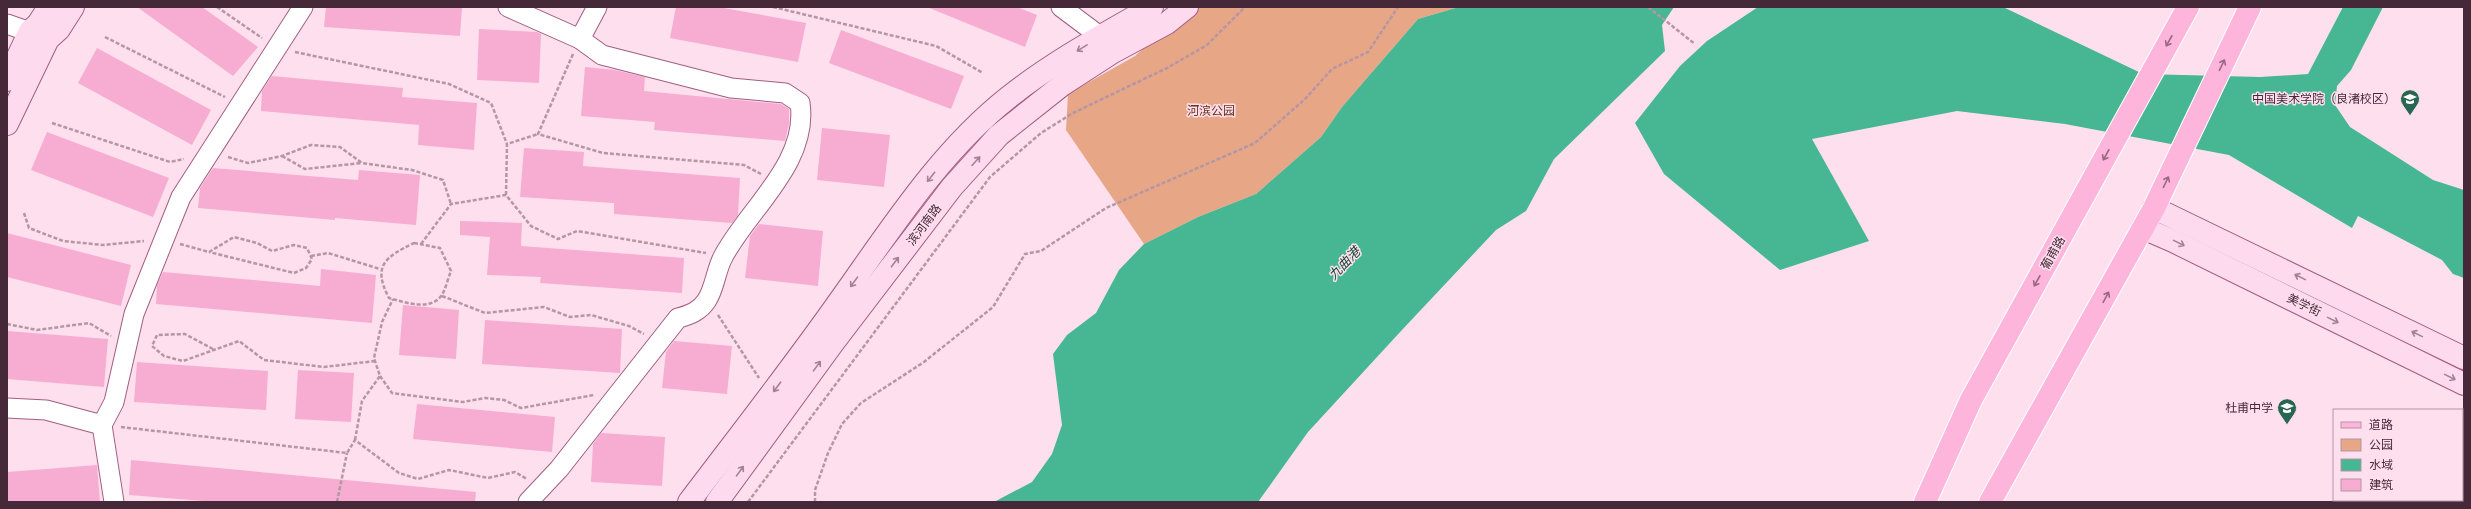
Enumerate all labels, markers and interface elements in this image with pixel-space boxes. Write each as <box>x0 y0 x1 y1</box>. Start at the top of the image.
one-way arrow <box>2165 35 2172 47</box>
one-way arrow <box>1076 45 1088 53</box>
one-way arrow <box>2219 59 2226 71</box>
school or university icon: 中国美术学院（良渚校区） <box>2399 88 2421 116</box>
place label: 中国美术学院（良渚校区） <box>2252 92 2396 107</box>
park label: 河滨公园 <box>1187 104 1235 119</box>
one-way arrow <box>2102 149 2110 161</box>
one-way arrow <box>971 156 980 166</box>
one-way arrow <box>927 172 936 183</box>
one-way arrow <box>2163 177 2170 189</box>
street label: 滨河南路 <box>904 202 945 249</box>
street label: 葡甫路 <box>2038 234 2069 273</box>
one-way arrow <box>2173 240 2185 247</box>
water label: 九曲港 <box>1325 243 1365 283</box>
one-way arrow <box>891 257 899 268</box>
one-way arrow <box>2294 273 2306 280</box>
one-way arrow <box>2032 275 2040 287</box>
one-way arrow <box>849 276 858 287</box>
street label: 美学街 <box>2284 291 2323 320</box>
one-way arrow <box>2102 292 2110 304</box>
one-way arrow <box>2327 316 2339 324</box>
one-way arrow <box>2411 330 2423 337</box>
one-way arrow <box>813 360 821 371</box>
one-way arrow <box>2443 374 2455 381</box>
one-way arrow <box>773 381 781 392</box>
school or university icon: 杜甫中学 <box>2276 397 2298 425</box>
place label: 杜甫中学 <box>2225 401 2273 416</box>
legend <box>2333 409 2463 501</box>
text: 道路 <box>2369 418 2393 433</box>
text: 公园 <box>2369 438 2393 453</box>
text: 水域 <box>2369 458 2393 473</box>
one-way arrow <box>736 465 744 476</box>
text: 建筑 <box>2369 478 2393 493</box>

